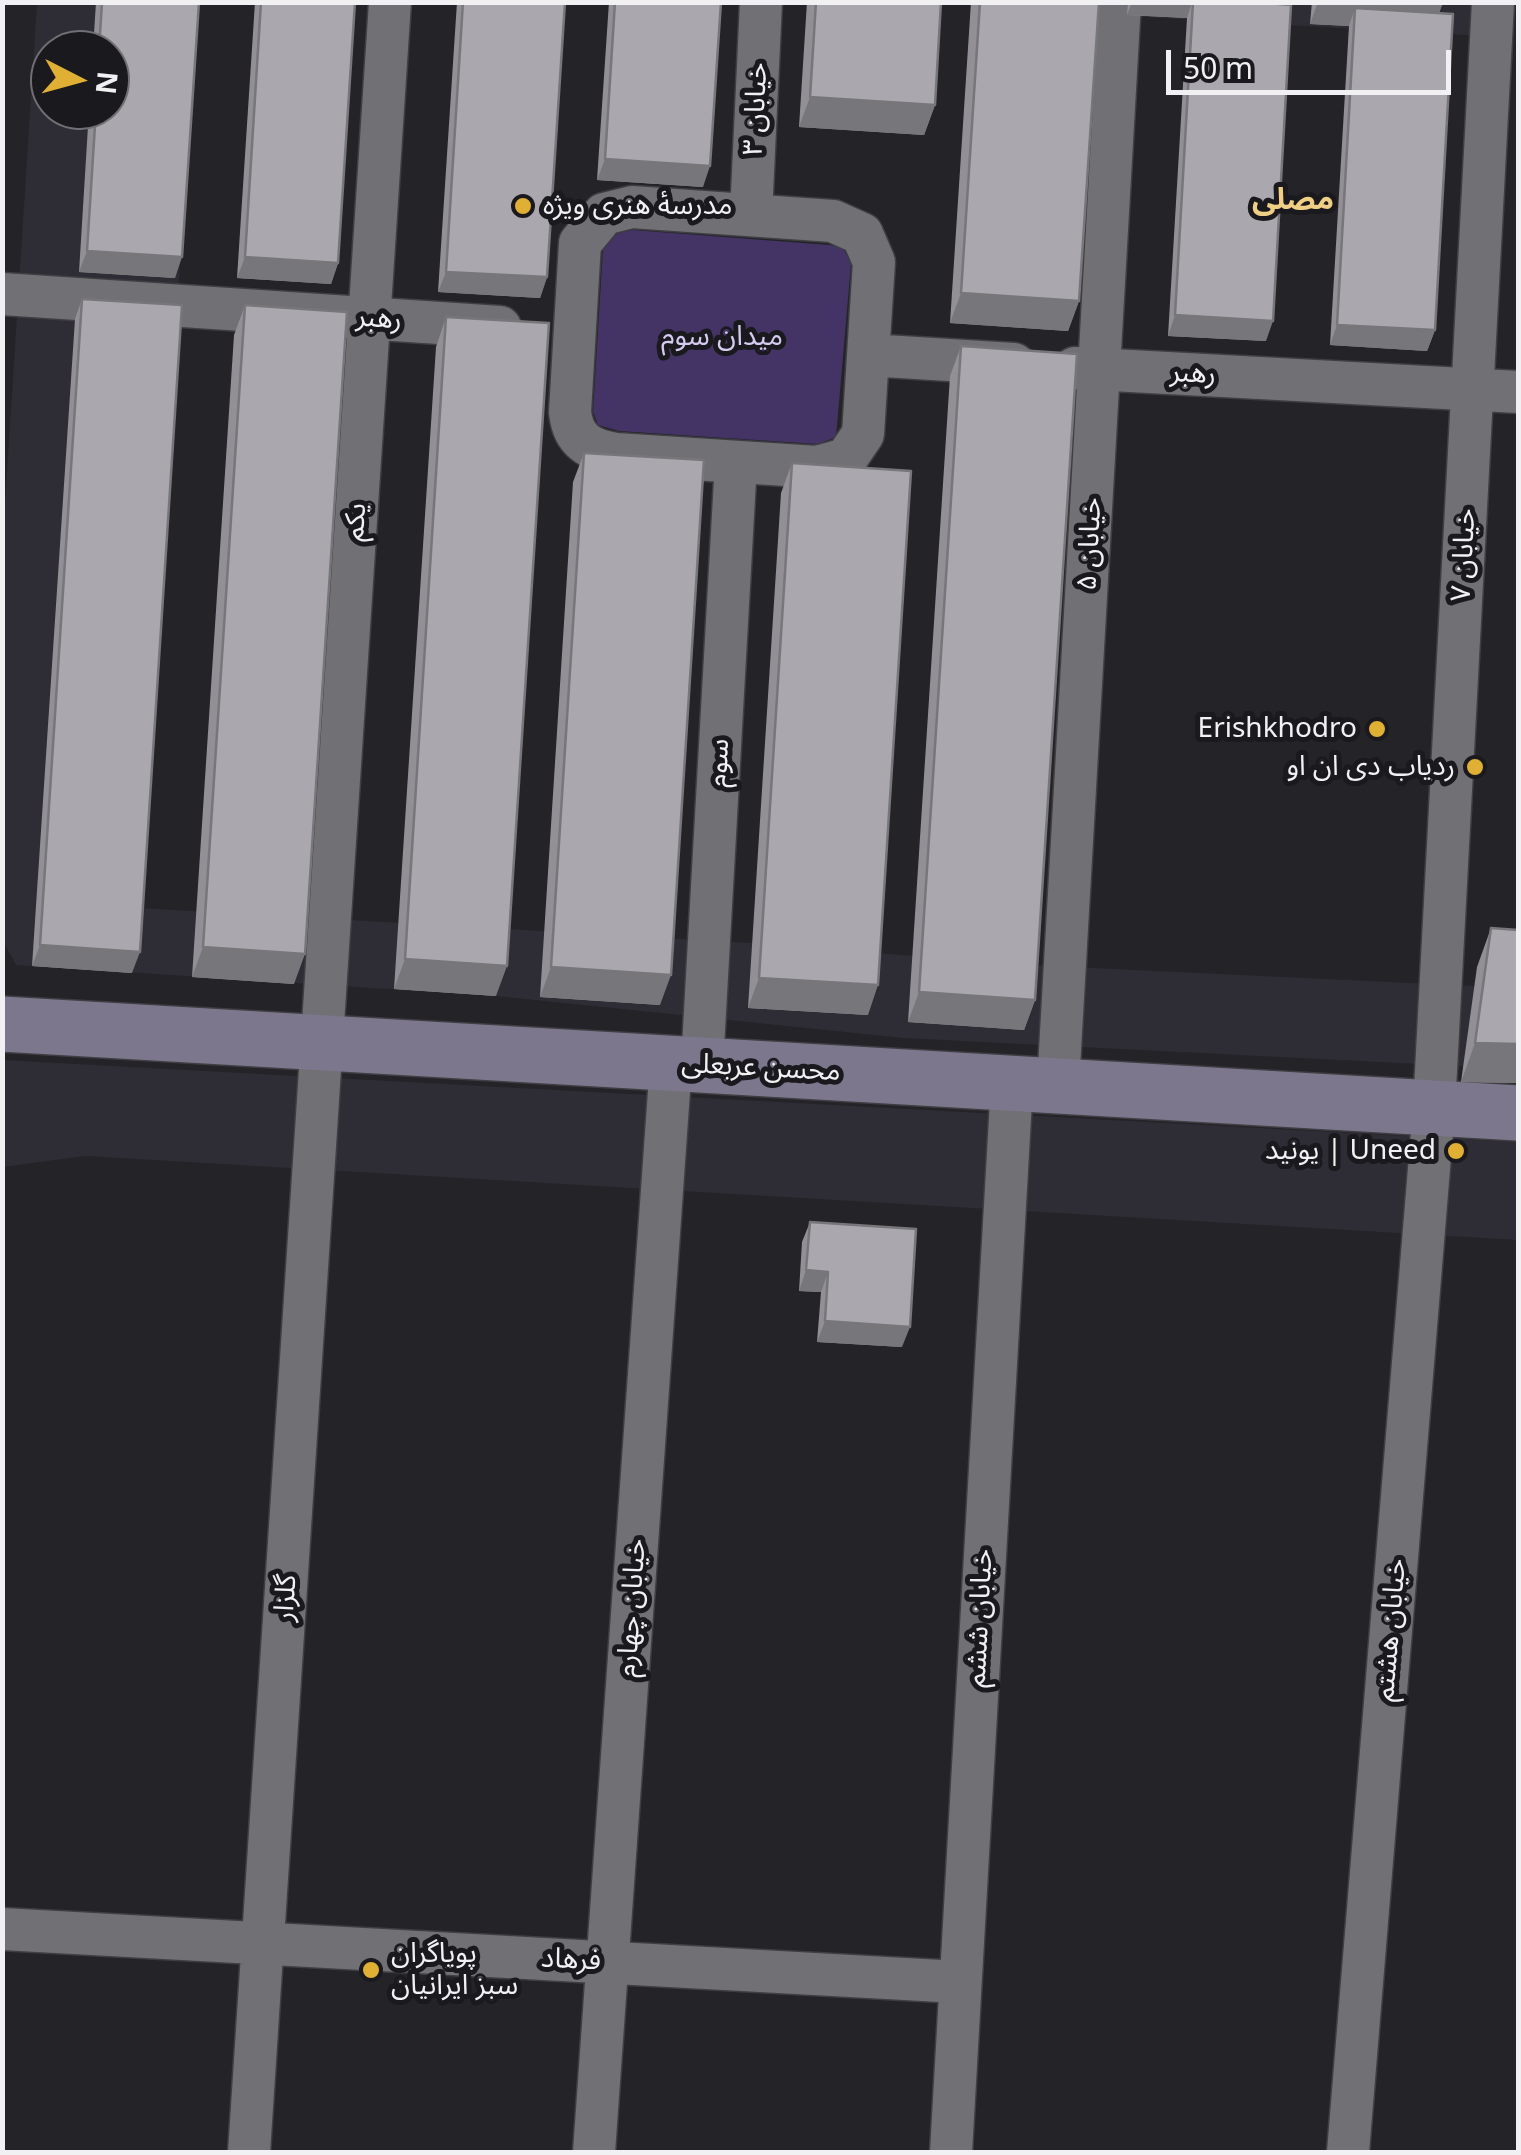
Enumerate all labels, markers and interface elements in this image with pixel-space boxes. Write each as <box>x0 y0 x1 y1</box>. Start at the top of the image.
north arrow <box>30 30 130 130</box>
scale bar <box>1171 30 1456 92</box>
text: 50 m <box>1183 47 1253 88</box>
street label: خیابان ۳ <box>737 62 775 156</box>
text: N <box>88 70 128 96</box>
district label: مصلی <box>1252 182 1334 218</box>
place label: مدرسهٔ هنری ویژه <box>543 189 732 223</box>
marker: مدرسهٔ هنری ویژه <box>512 195 534 217</box>
street label: رهبر <box>355 301 403 337</box>
park label: میدان سوم <box>661 320 783 354</box>
street label: رهبر <box>1169 356 1217 392</box>
street label: خیابان ۵ <box>1071 497 1109 591</box>
street label: یکم <box>338 502 374 542</box>
street label: خیابان ۷ <box>1445 508 1483 602</box>
place label: Erishkhodro <box>1198 712 1357 746</box>
marker: Erishkhodro <box>1366 718 1388 740</box>
street label: سوم <box>701 738 737 788</box>
place label: ردیاب دی ان او <box>1286 750 1455 784</box>
marker: ردیاب دی ان او <box>1464 756 1486 778</box>
street label: محسن عربعلی <box>680 1047 842 1089</box>
place label: یونید | Uneed <box>1265 1134 1436 1168</box>
marker: یونید | Uneed <box>1445 1140 1467 1162</box>
street label: خیابان چهارم <box>610 1538 654 1678</box>
street label: خیابان ششم <box>960 1548 1000 1688</box>
street label: خیابان هشتم <box>1368 1557 1414 1703</box>
street label: گلزار <box>268 1573 304 1623</box>
place label: پویاگران سبز ایرانیان <box>391 1937 518 2003</box>
street label: فرهاد <box>540 1942 602 1978</box>
marker: پویاگران سبز ایرانیان <box>360 1959 382 1981</box>

